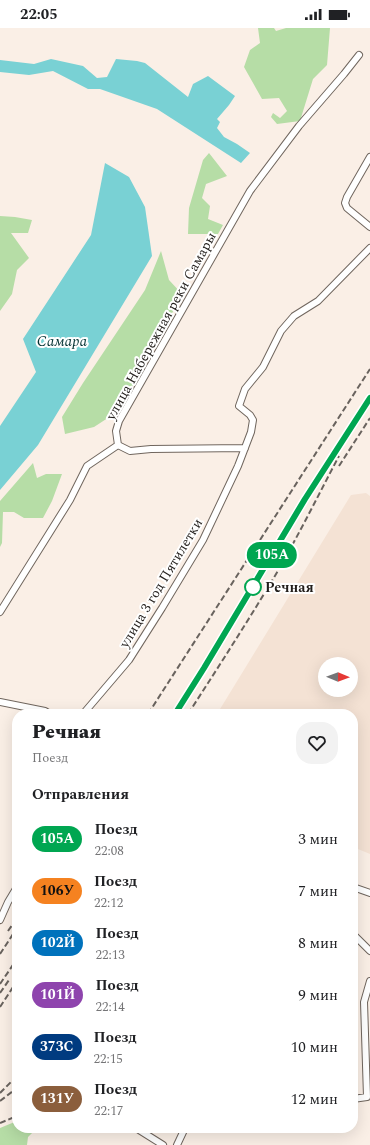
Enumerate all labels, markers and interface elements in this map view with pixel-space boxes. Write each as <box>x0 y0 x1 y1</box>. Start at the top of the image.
text: 22:05 <box>20 3 58 26</box>
street label: улица Набережная реки Самары <box>100 228 222 425</box>
water label: Самара <box>37 330 88 353</box>
street label: улица 3 год Пятилетки <box>113 514 208 653</box>
line badge: 105А <box>244 542 300 568</box>
text: 105А <box>255 544 289 565</box>
place label: Речная <box>265 577 314 598</box>
marker: Речная <box>244 578 262 596</box>
north arrow <box>318 657 358 697</box>
map controls <box>318 657 358 697</box>
text: Речная <box>32 718 101 747</box>
button: heart <box>296 722 338 764</box>
text: Поезд <box>32 748 68 768</box>
text: Отправления <box>32 783 129 806</box>
text: Поезд <box>94 818 138 841</box>
text: 105А <box>40 828 74 849</box>
text: 3 мин <box>298 828 338 851</box>
text: 22:08 <box>94 841 124 861</box>
text: Поезд <box>94 870 137 893</box>
text: 106У <box>40 880 74 901</box>
text: 7 мин <box>298 880 338 903</box>
text: 22:12 <box>94 893 123 913</box>
text: Поезд <box>95 922 139 945</box>
text: 102Й <box>40 932 75 953</box>
text: 8 мин <box>298 932 338 955</box>
text: 22:13 <box>95 945 125 965</box>
text: Поезд <box>95 974 139 997</box>
text: 101Й <box>40 984 75 1005</box>
text: 9 мин <box>298 984 338 1007</box>
text: 22:14 <box>95 997 125 1017</box>
text: Поезд <box>94 1026 137 1049</box>
text: 373C <box>40 1036 74 1057</box>
text: 10 мин <box>291 1036 338 1059</box>
text: 22:15 <box>94 1049 123 1069</box>
text: Поезд <box>94 1078 137 1101</box>
text: 131У <box>40 1088 74 1109</box>
text: 12 мин <box>291 1088 338 1111</box>
text: 22:17 <box>94 1101 123 1121</box>

